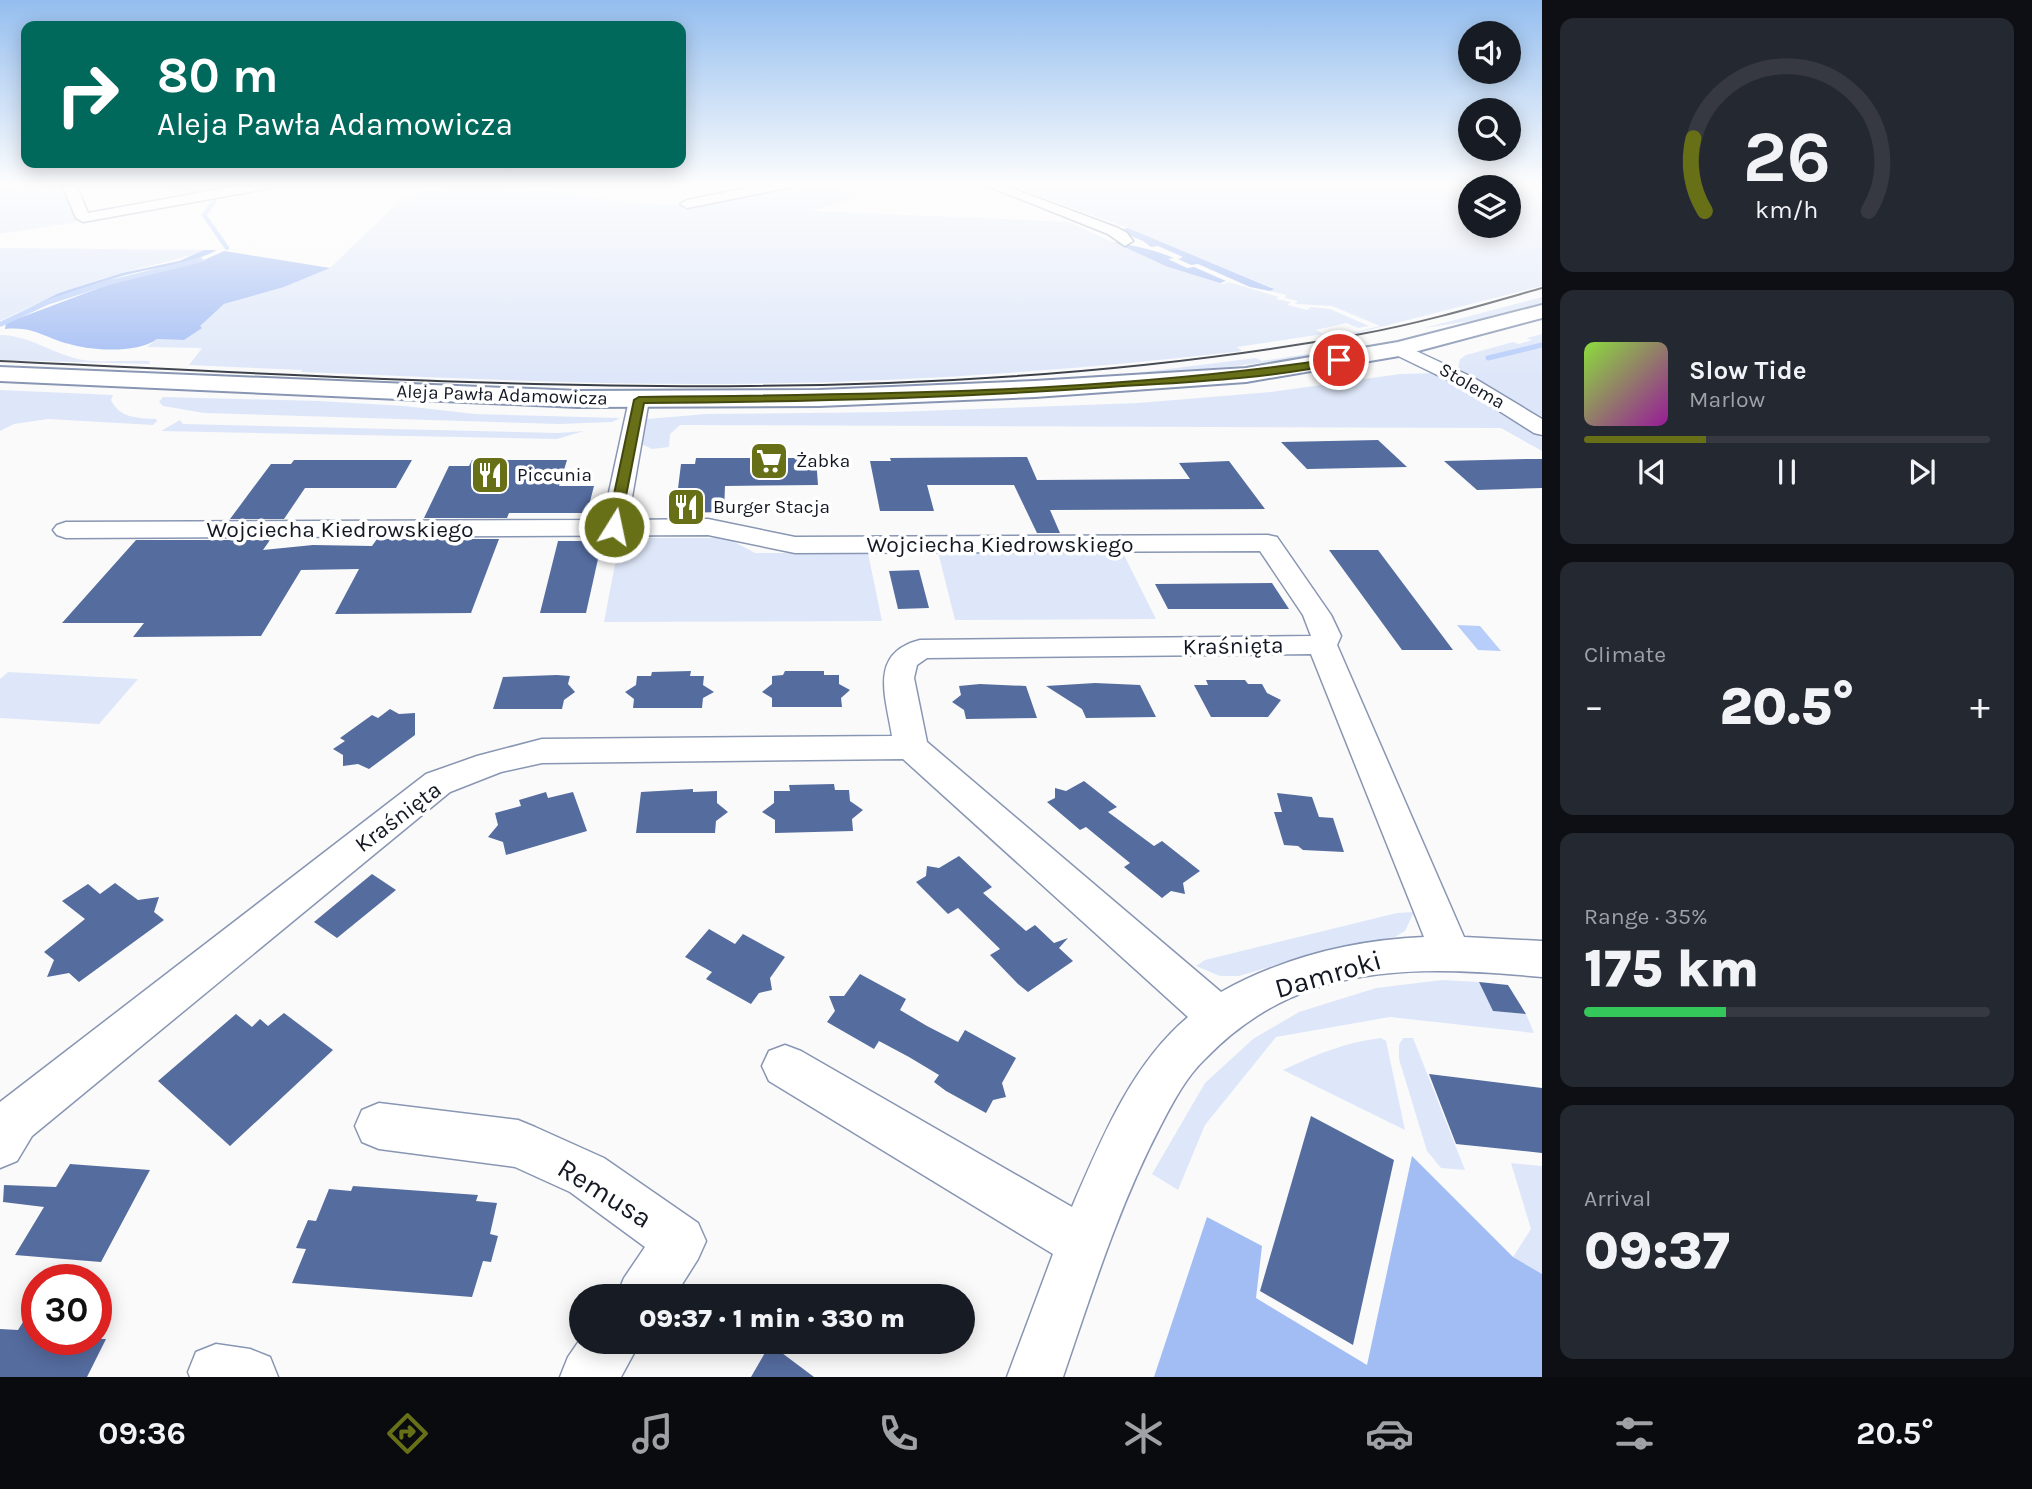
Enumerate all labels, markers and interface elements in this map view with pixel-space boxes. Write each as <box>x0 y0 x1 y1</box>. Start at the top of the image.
map controls <box>1458 21 1521 238</box>
button: sound <box>1458 21 1521 84</box>
text: 80 m <box>157 47 279 104</box>
icon: right <box>42 49 133 140</box>
button: search <box>1458 98 1521 161</box>
text: Aleja Pawła Adamowicza <box>157 106 513 143</box>
text: 26 <box>1743 114 1831 199</box>
button: layers <box>1458 175 1521 238</box>
text: km/h <box>1755 195 1819 224</box>
pin <box>1309 330 1369 390</box>
icon: arrive <box>1320 341 1358 379</box>
text: Slow Tide <box>1689 355 1807 386</box>
street label: Stolema <box>1435 358 1509 414</box>
street label: Aleja Pawła Adamowicza <box>396 380 608 410</box>
text: Marlow <box>1689 386 1765 413</box>
supermarket icon: Żabka <box>748 440 790 482</box>
place label: Żabka <box>796 450 850 472</box>
icon: previous <box>1633 453 1671 491</box>
icon: pause <box>1768 453 1806 491</box>
icon: next <box>1903 453 1941 491</box>
restaurant icon: Piccunia <box>469 454 511 496</box>
place label: Piccunia <box>517 464 592 486</box>
restaurant icon: Burger Stacja <box>665 486 707 528</box>
position arrow <box>577 490 651 564</box>
place label: Burger Stacja <box>713 496 830 518</box>
street label: Wojciecha Kiedrowskiego <box>206 516 474 543</box>
street label: Wojciecha Kiedrowskiego <box>866 531 1134 558</box>
street label: Kraśnięta <box>1182 632 1284 660</box>
text: Climate <box>1584 641 1666 668</box>
text: 20.5° <box>1719 676 1855 737</box>
text: − <box>1584 684 1604 729</box>
text: + <box>1970 684 1990 729</box>
street label: Kraśnięta <box>350 776 446 858</box>
text: Range · 35% <box>1584 903 1708 930</box>
text: 175 km <box>1584 938 1759 999</box>
street label: Damroki <box>1271 943 1385 1005</box>
street label: Remusa <box>552 1151 658 1235</box>
text: Arrival <box>1584 1185 1651 1212</box>
text: 09:37 <box>1584 1220 1730 1281</box>
speed limit sign: 30 <box>21 1264 112 1355</box>
text: 09:37 · 1 min · 330 m <box>639 1303 905 1334</box>
icon: directions <box>383 1409 432 1458</box>
icon: music <box>628 1409 677 1458</box>
icon: phone <box>874 1409 923 1458</box>
icon: climate <box>1119 1409 1168 1458</box>
icon: car <box>1365 1409 1414 1458</box>
icon: filters <box>1610 1409 1659 1458</box>
text: 09:36 <box>98 1415 186 1452</box>
text: 20.5° <box>1856 1415 1934 1452</box>

